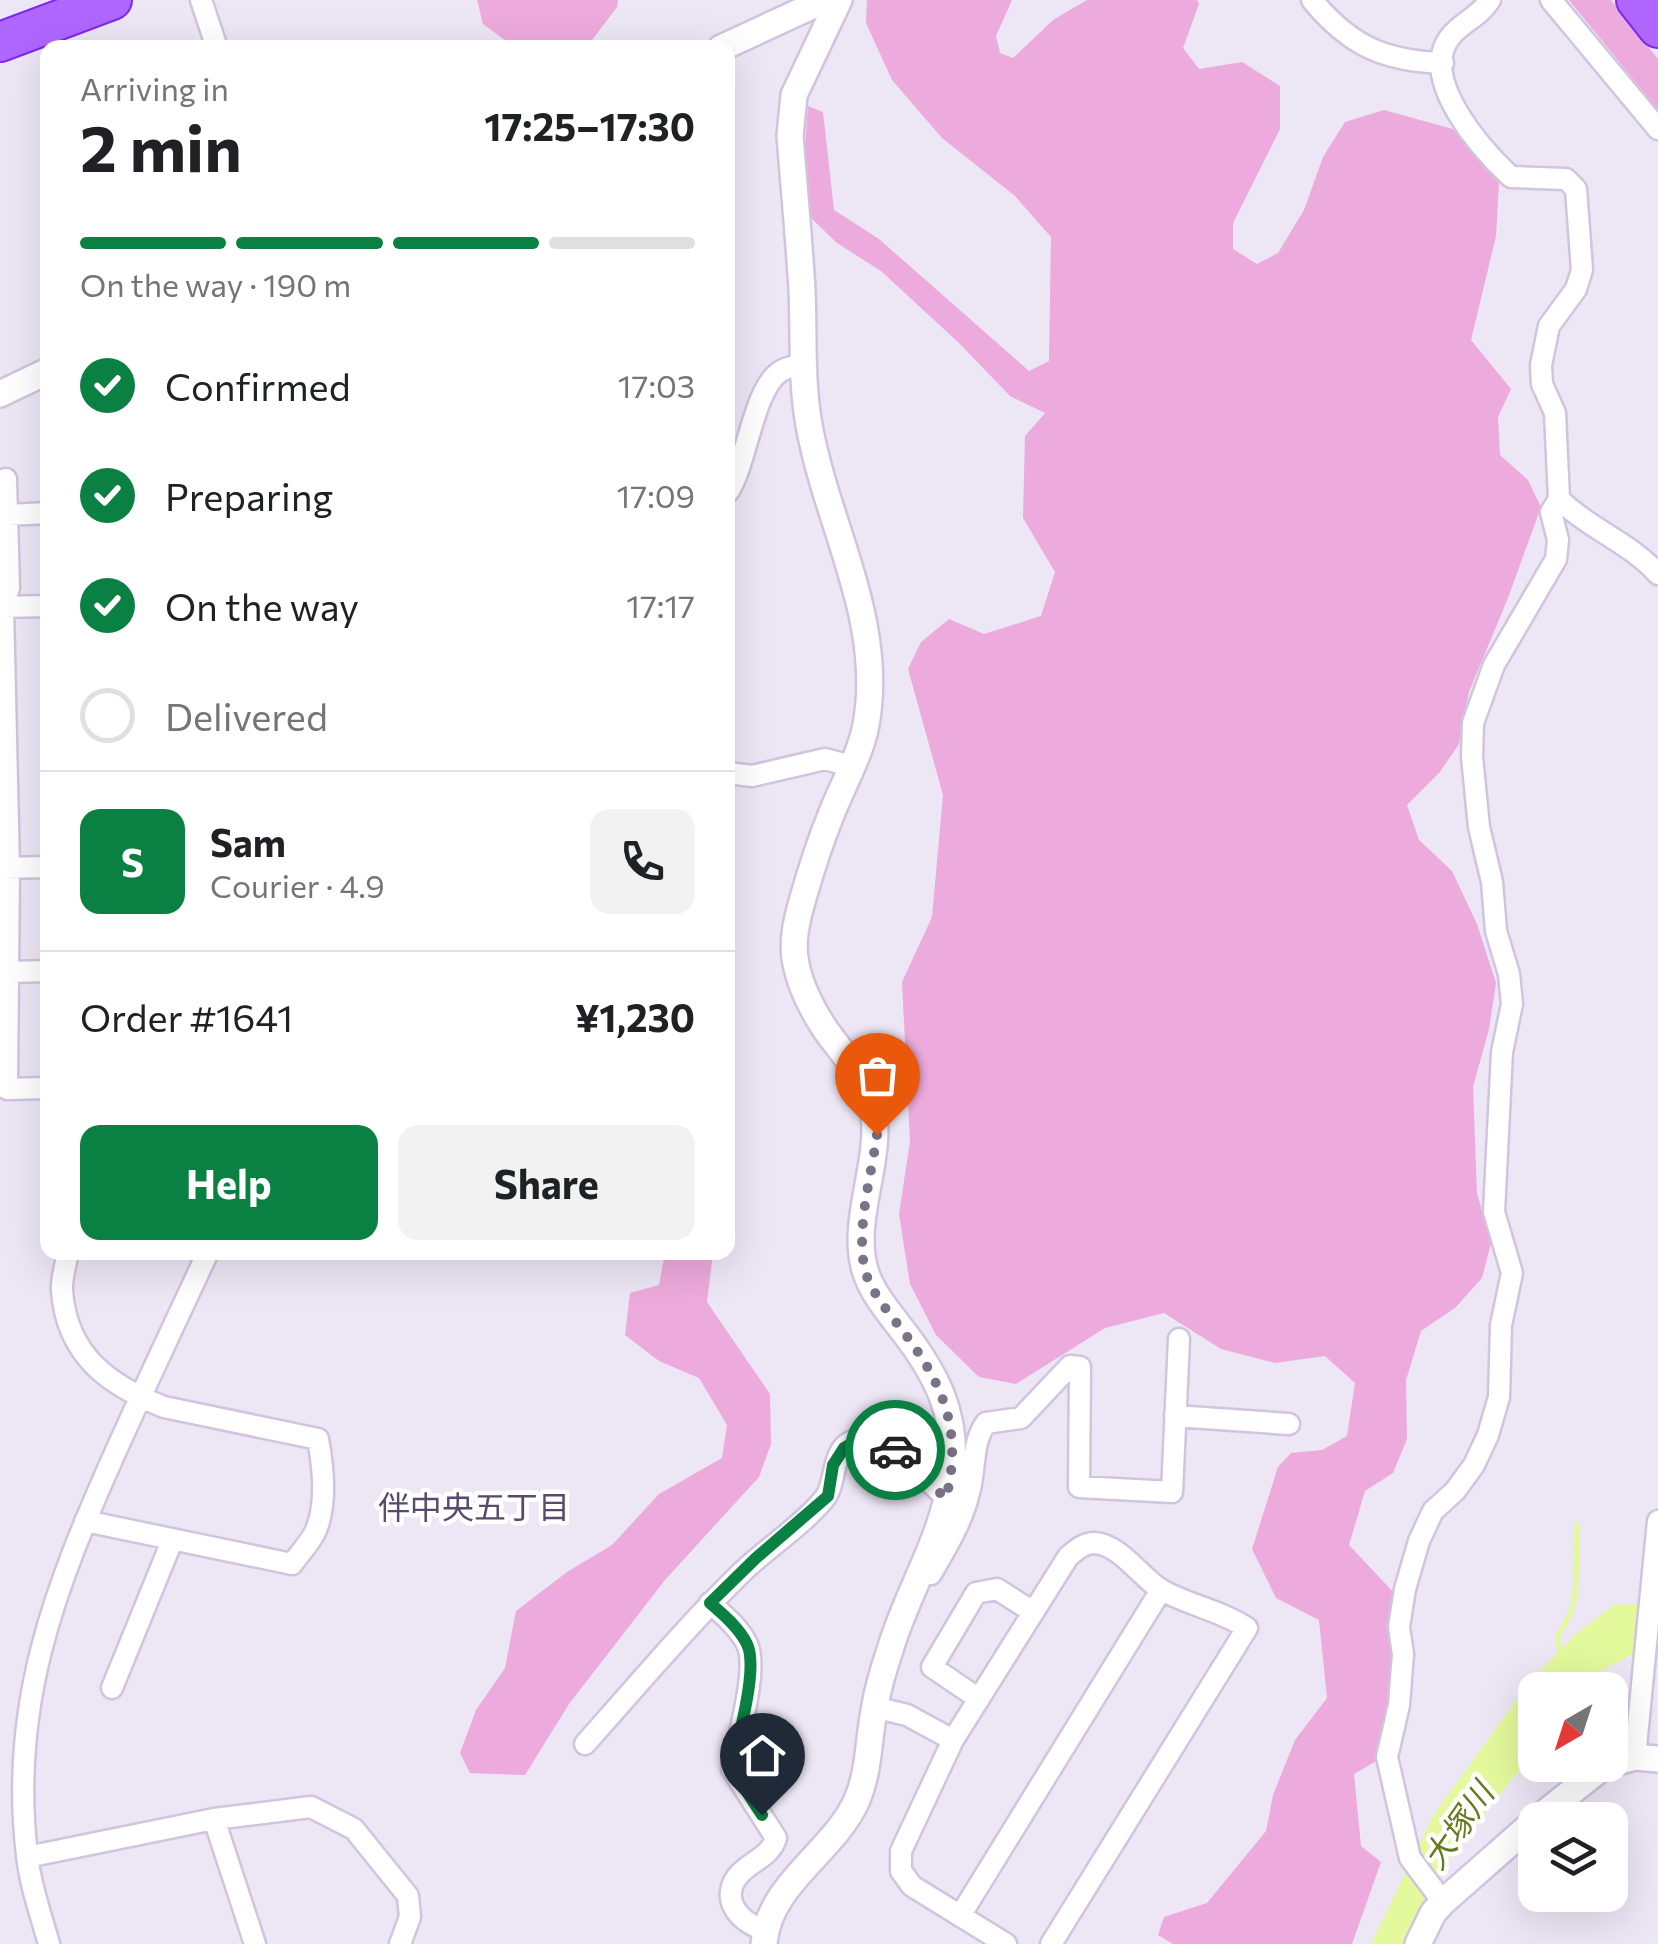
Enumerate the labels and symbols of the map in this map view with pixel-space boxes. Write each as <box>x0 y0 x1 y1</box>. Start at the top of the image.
pin <box>835 1033 920 1136</box>
courier <box>845 1400 945 1500</box>
district label: 伴中央五丁目 <box>378 1486 570 1526</box>
north arrow <box>1518 1672 1628 1782</box>
pin <box>720 1713 805 1816</box>
water label: 大塚川 <box>1413 1772 1503 1876</box>

